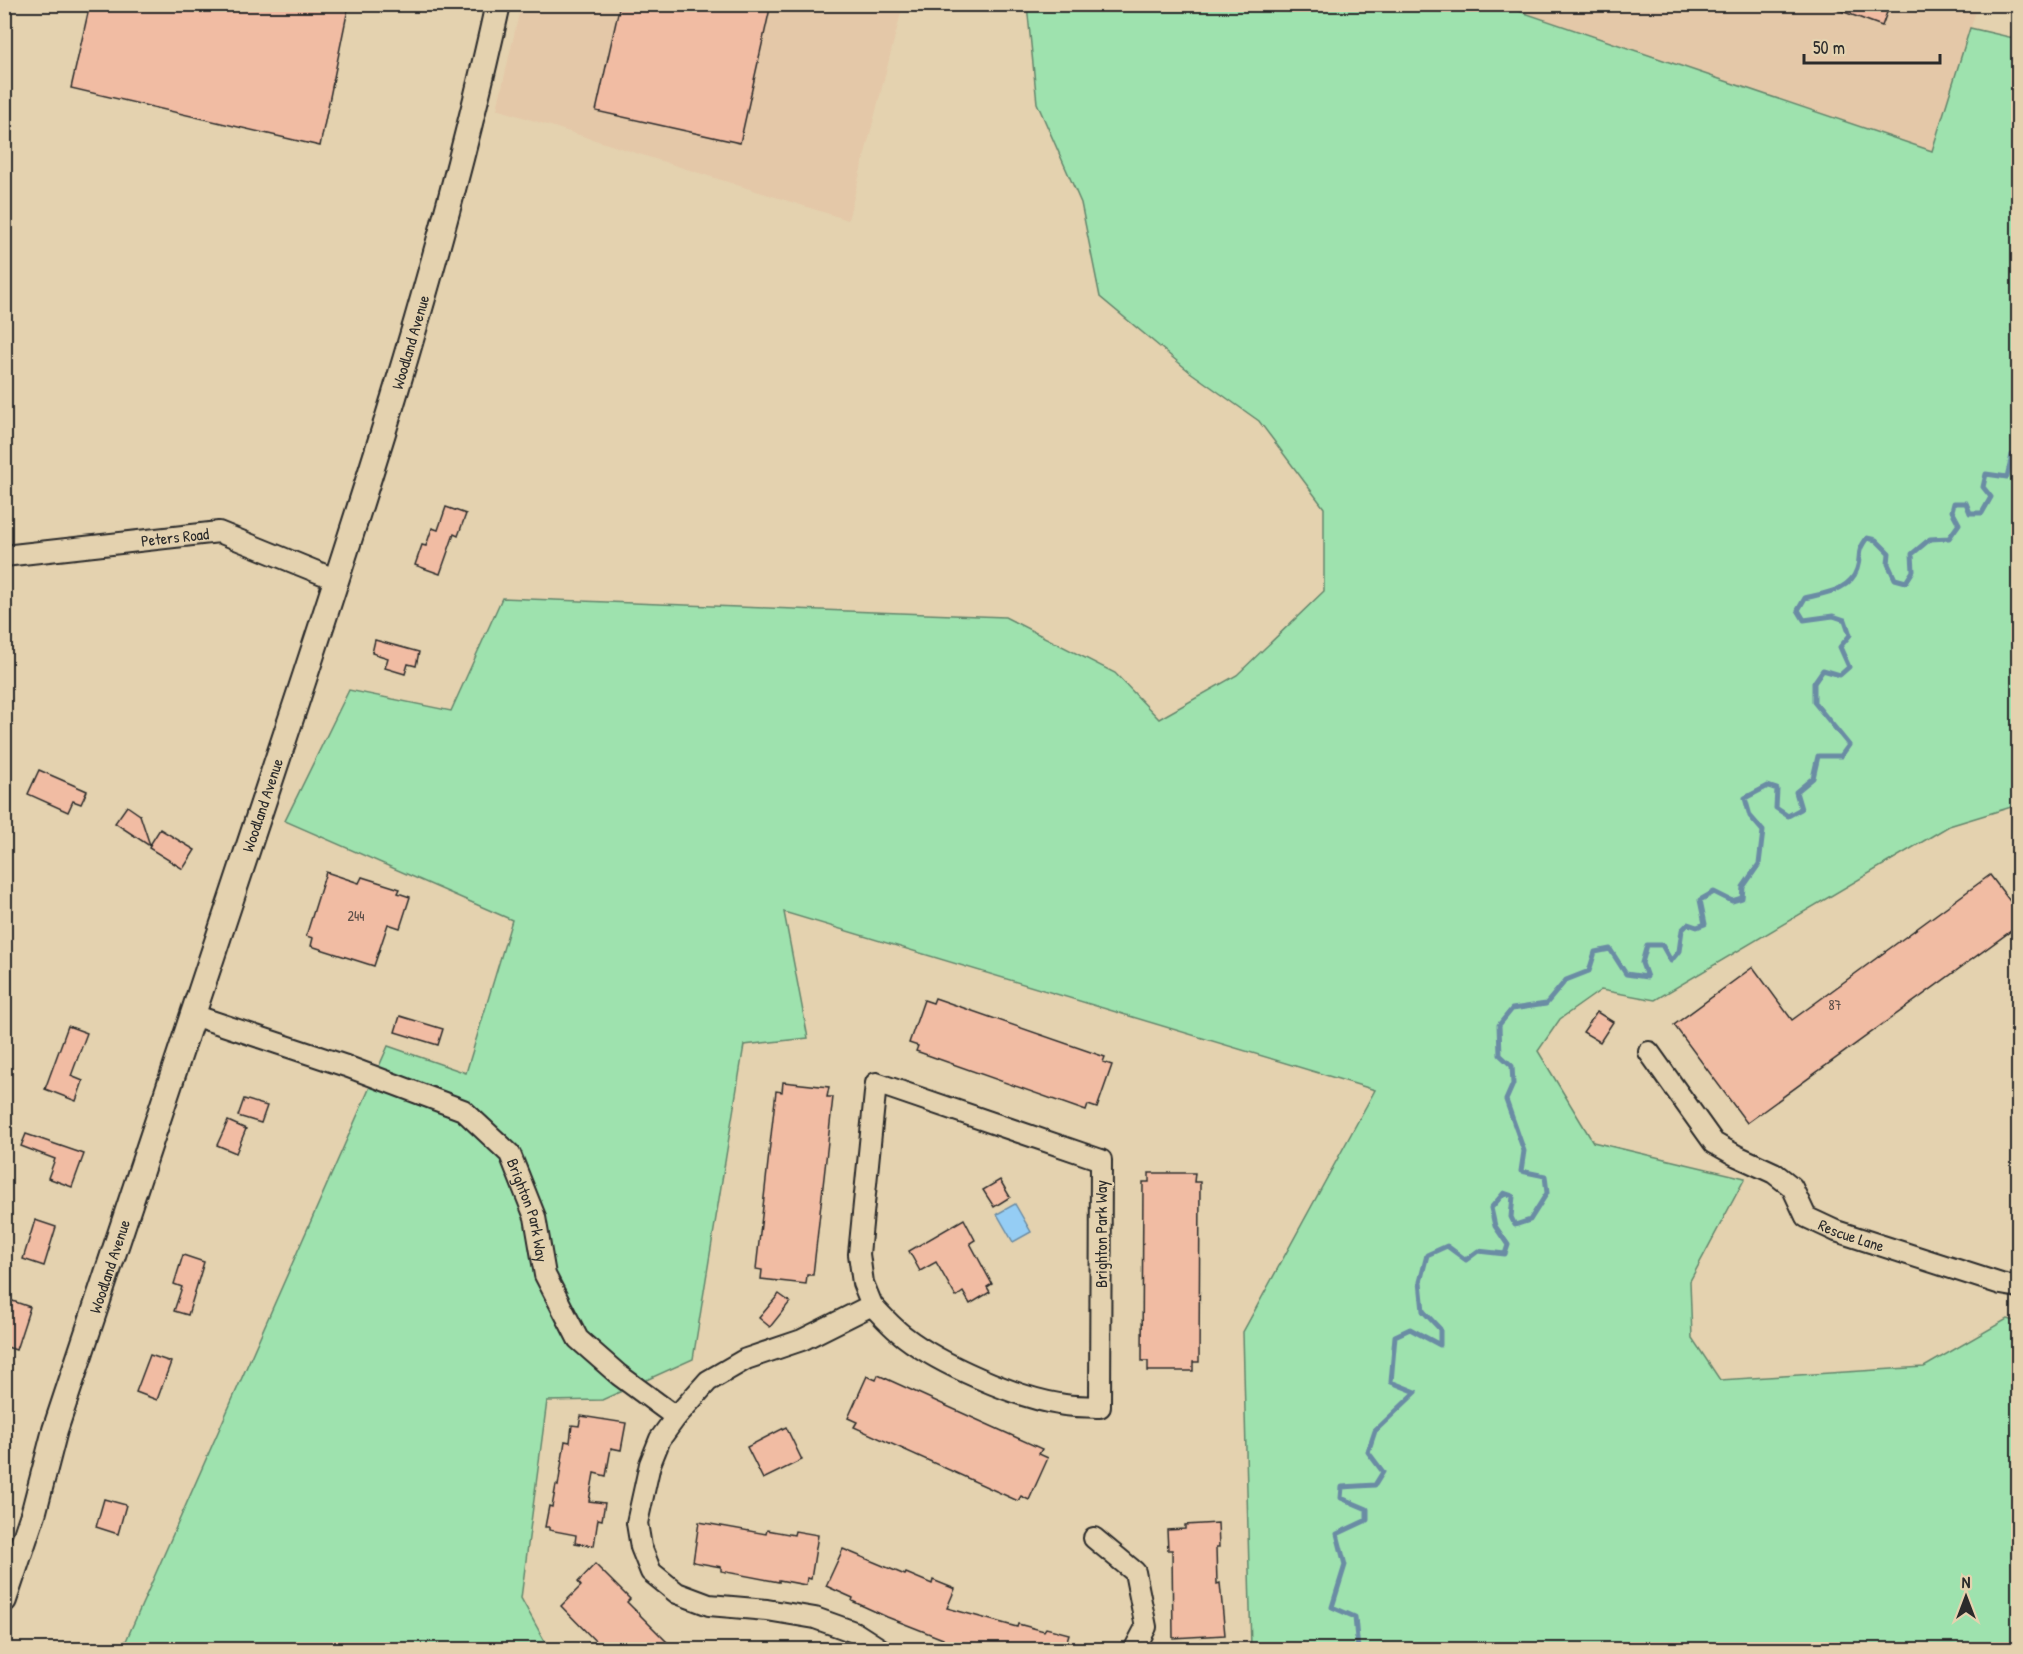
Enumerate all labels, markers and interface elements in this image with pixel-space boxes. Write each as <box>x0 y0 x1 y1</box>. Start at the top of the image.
scale bar <box>1804 27 1940 65</box>
text: 50 m <box>1813 35 1845 60</box>
street label: Woodland Avenue <box>386 292 435 392</box>
street label: Peters Road <box>140 522 210 552</box>
street label: Woodland Avenue <box>236 755 288 855</box>
house number: 244 <box>347 906 365 925</box>
house number: 87 <box>1829 995 1842 1014</box>
street label: Brighton Park Way <box>502 1155 554 1264</box>
street label: Brighton Park Way <box>1090 1180 1112 1288</box>
street label: Rescue Lane <box>1815 1213 1888 1257</box>
street label: Woodland Avenue <box>84 1216 135 1316</box>
north arrow <box>1936 1567 1996 1627</box>
text: N <box>1962 1571 1971 1593</box>

